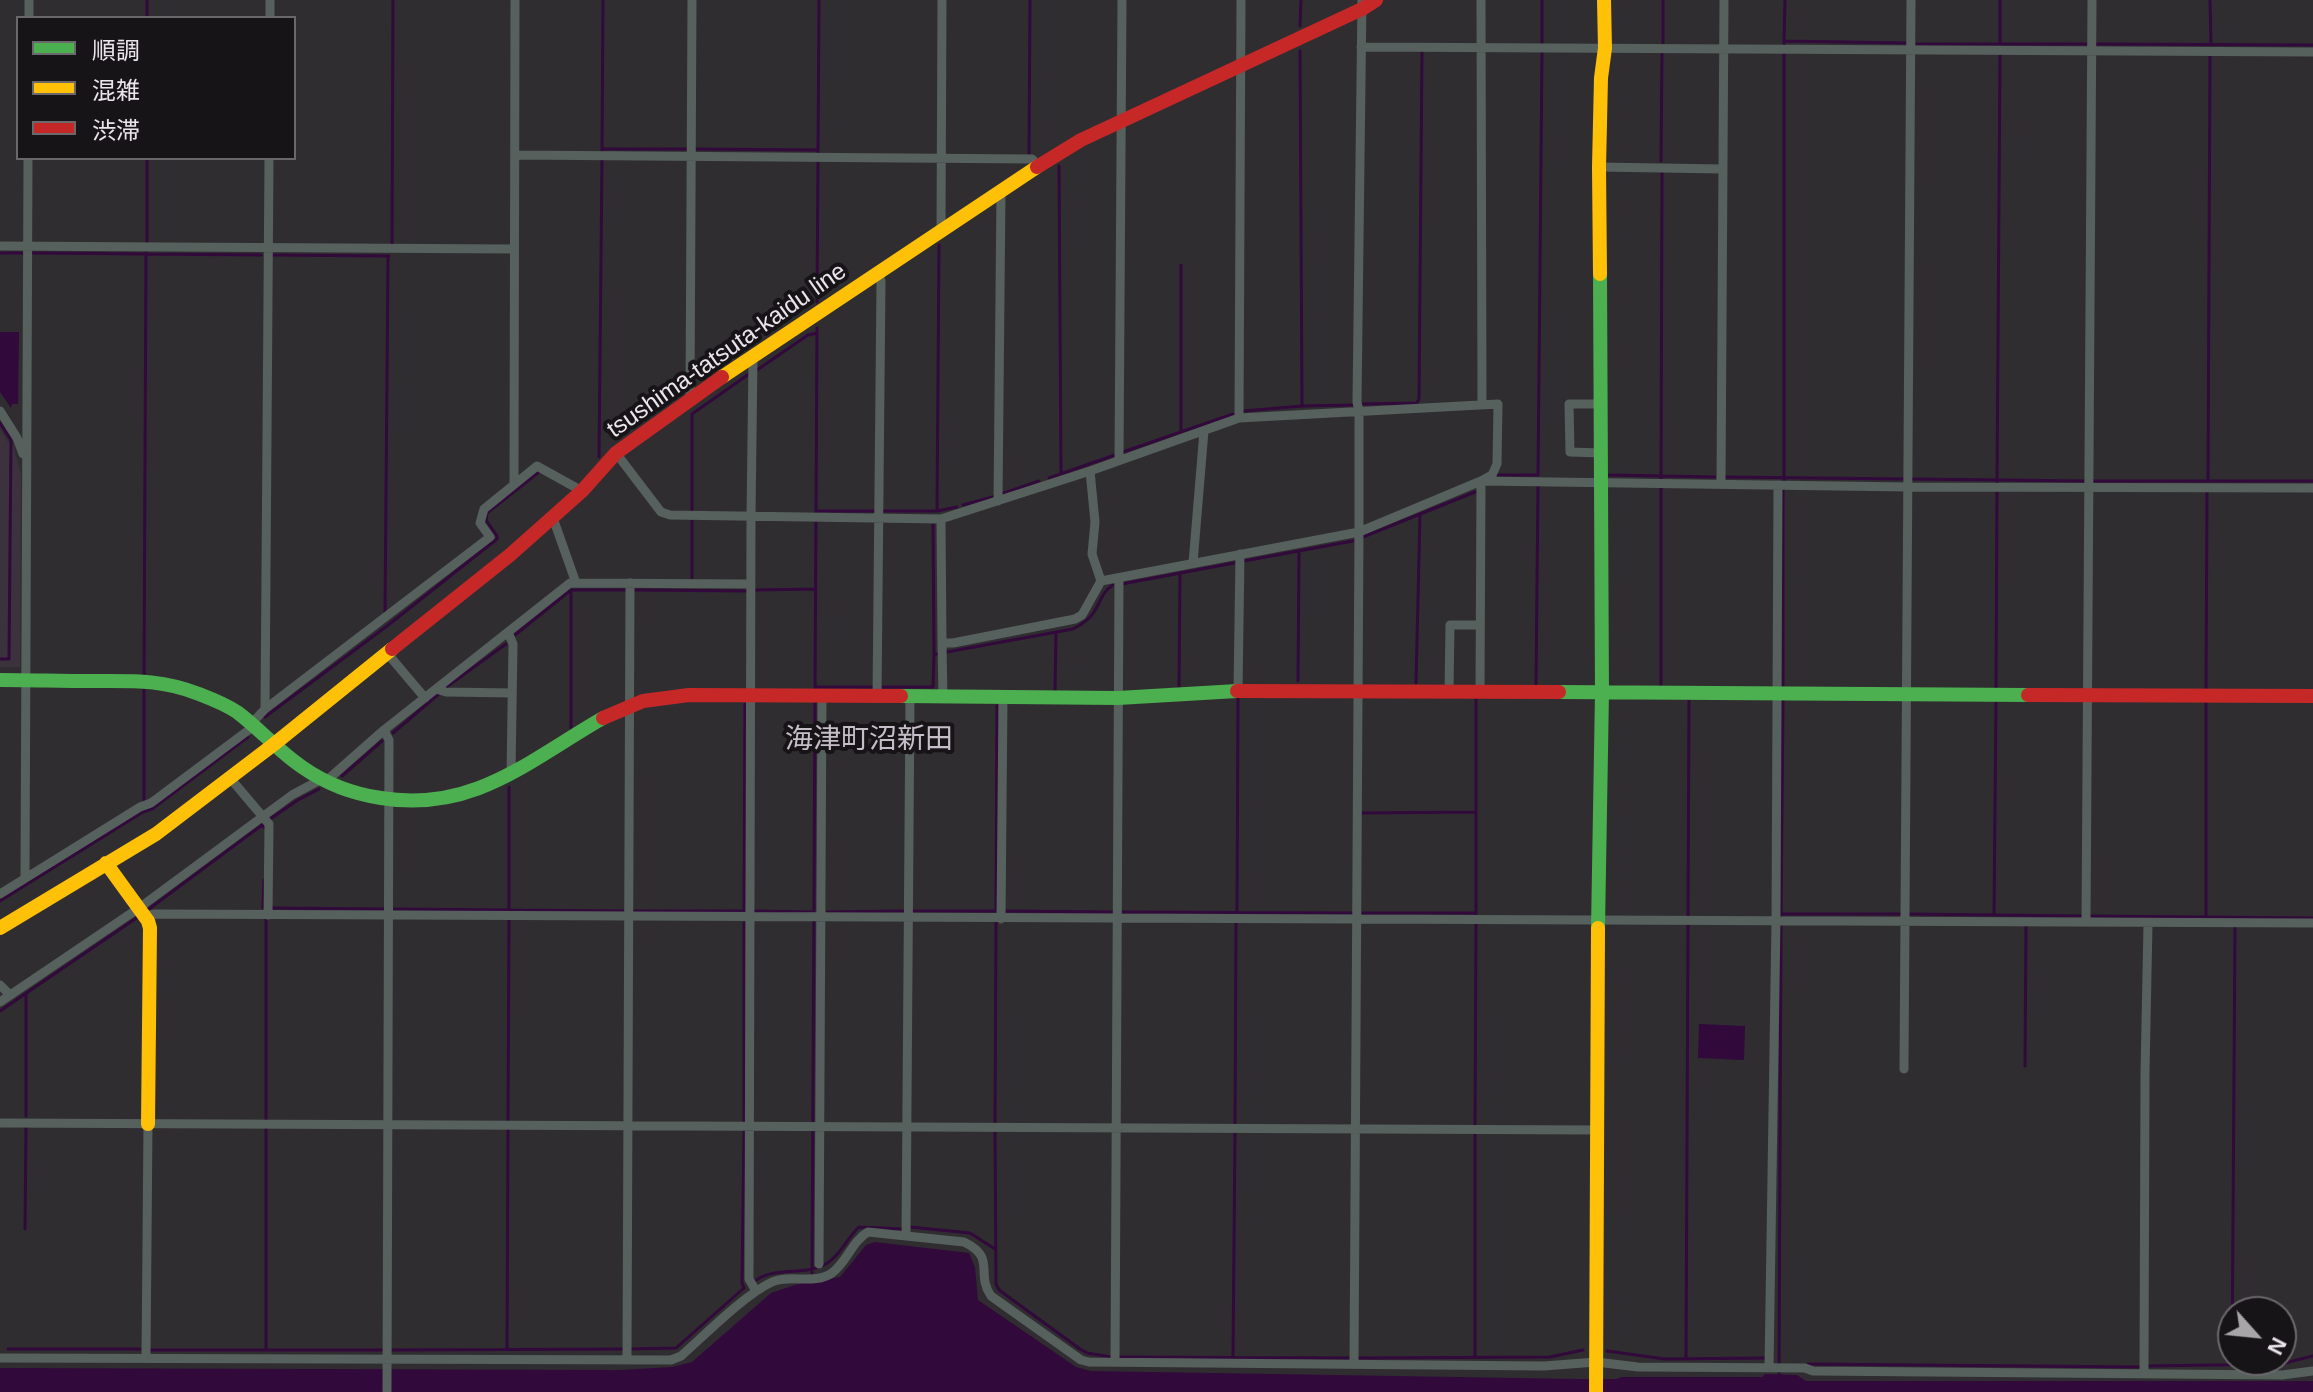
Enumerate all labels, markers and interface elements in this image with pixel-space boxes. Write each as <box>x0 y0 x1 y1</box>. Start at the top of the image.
legend <box>16 16 296 160</box>
text: 順調 <box>92 37 140 64</box>
text: 混雑 <box>92 77 140 104</box>
text: 渋滞 <box>92 117 140 144</box>
street label: tsushima-tatsuta-kaidu line <box>602 257 852 445</box>
district label: 海津町沼新田 <box>785 723 953 757</box>
north arrow <box>2217 1296 2297 1376</box>
text: N <box>2262 1333 2292 1359</box>

